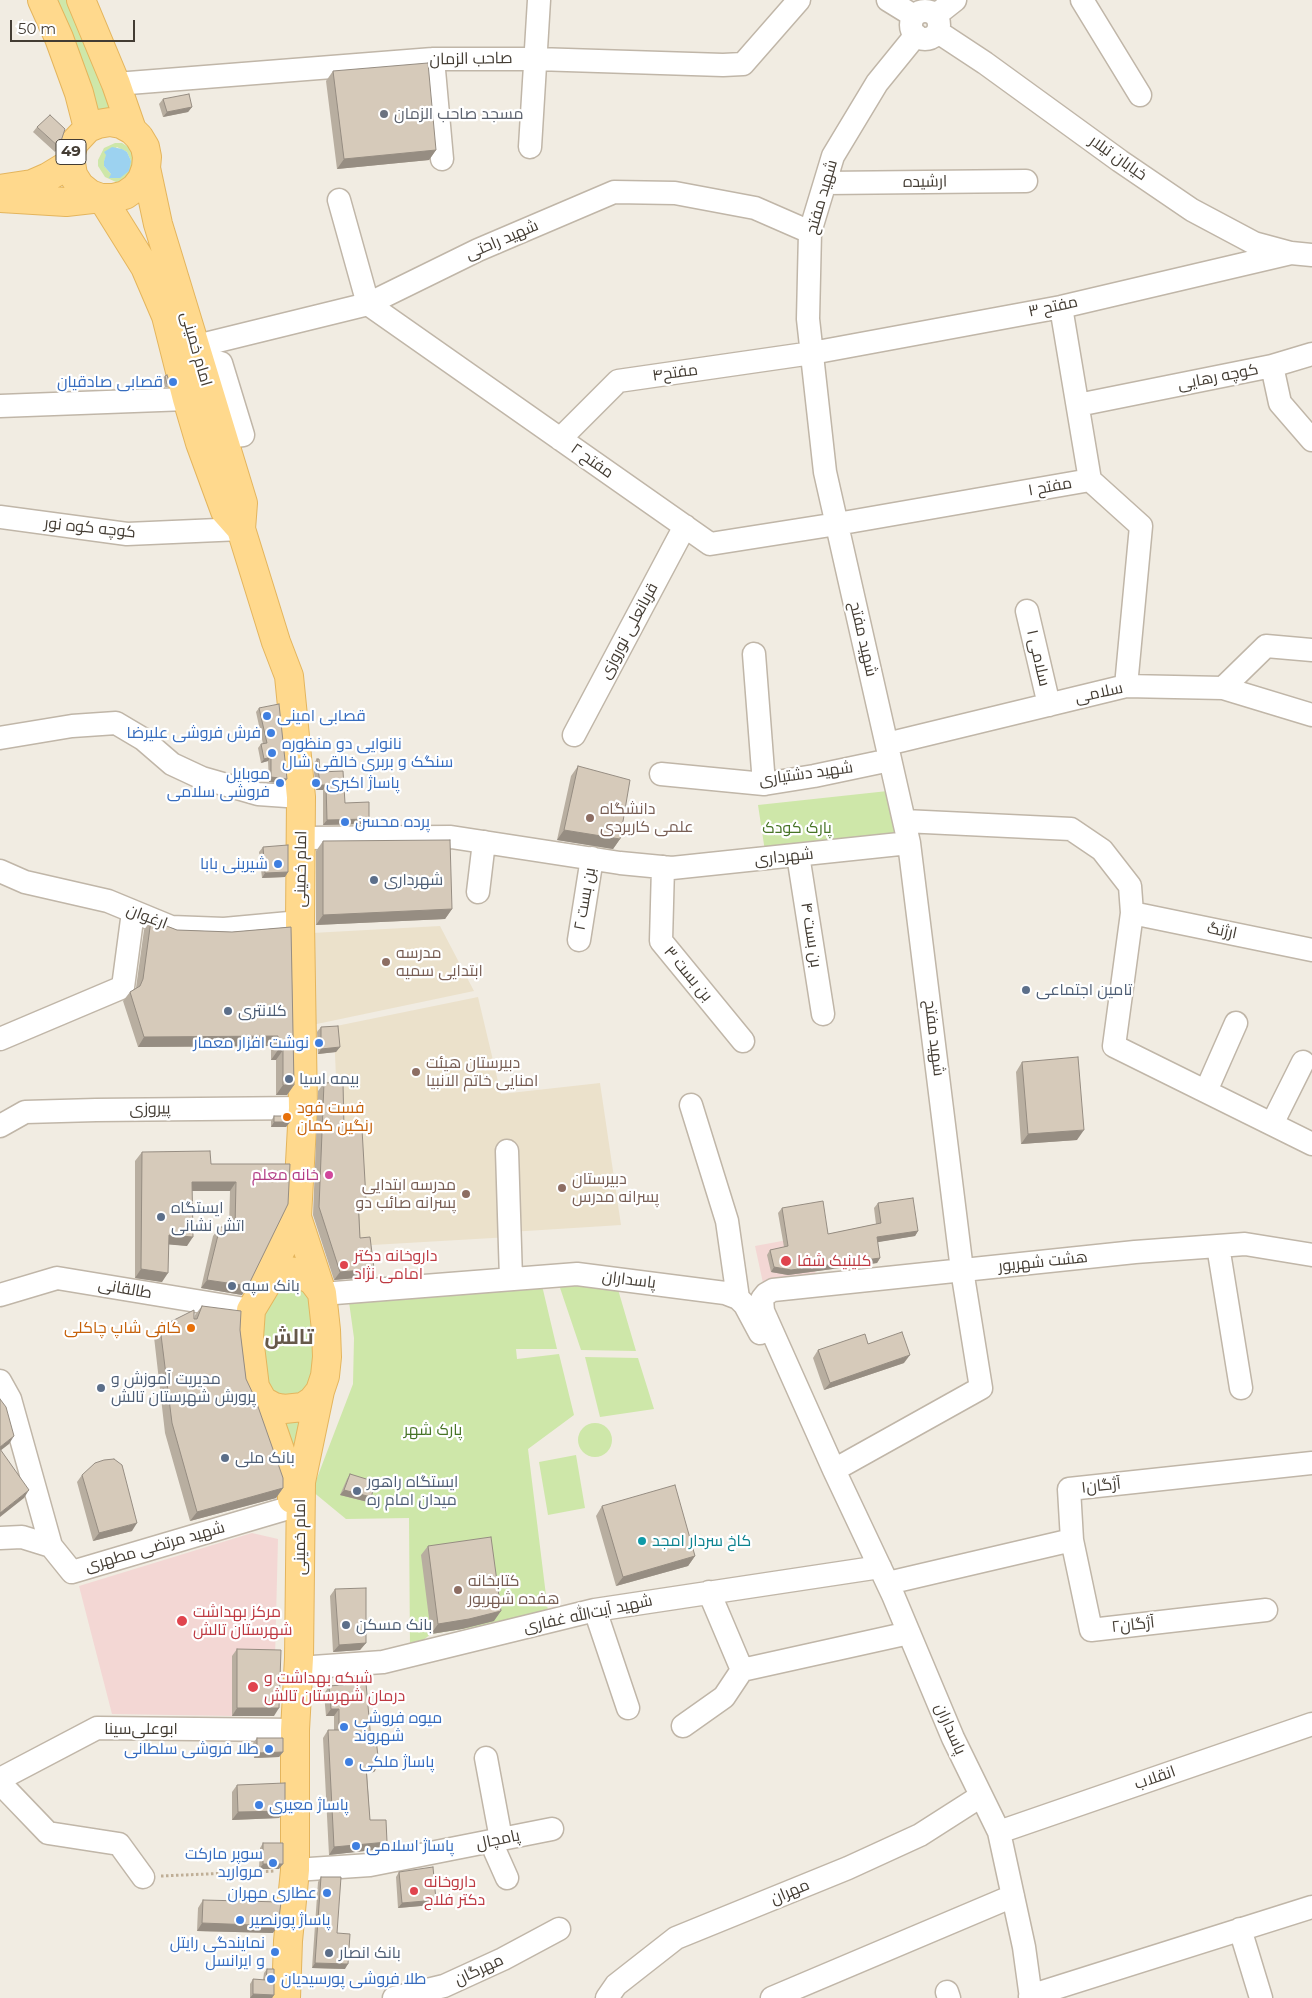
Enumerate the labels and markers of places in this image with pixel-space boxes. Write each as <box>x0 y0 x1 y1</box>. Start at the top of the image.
place label: مسجد صاحب الزمان <box>394 104 524 124</box>
marker: مسجد صاحب الزمان <box>378 108 390 120</box>
place label: قصابی صادقیان <box>57 372 163 392</box>
marker: قصابی صادقیان <box>167 376 179 388</box>
place label: قصابی امینی <box>277 706 366 726</box>
marker: قصابی امینی <box>261 710 273 722</box>
place label: فرش فروشی علیرضا <box>126 723 261 743</box>
marker: فرش فروشی علیرضا <box>265 727 277 739</box>
place label: نانوایی دو منظوره سنگک و بربری خالقی شال <box>282 734 453 772</box>
marker: نانوایی دو منظوره سنگک و بربری خالقی شال <box>266 747 278 759</box>
place label: موبایل فروشی سلامی <box>167 764 270 802</box>
place label: پاساژ اکبری <box>326 773 399 793</box>
marker: موبایل فروشی سلامی <box>274 777 286 789</box>
marker: پاساژ اکبری <box>310 777 322 789</box>
place label: دانشگاه علمی کاربردی <box>600 799 694 837</box>
place label: پرده محسن <box>355 812 430 832</box>
marker: دانشگاه علمی کاربردی <box>584 812 596 824</box>
marker: پرده محسن <box>339 816 351 828</box>
place label: شیرینی بابا <box>200 854 268 874</box>
marker: شیرینی بابا <box>272 858 284 870</box>
place label: شهرداری <box>384 870 443 890</box>
marker: شهرداری <box>368 874 380 886</box>
place label: مدرسه ابتدایی سمیه <box>396 943 483 981</box>
marker: مدرسه ابتدایی سمیه <box>380 956 392 968</box>
place label: تامین اجتماعی <box>1036 980 1132 1000</box>
marker: تامین اجتماعی <box>1020 984 1032 996</box>
place label: کلانتری <box>238 1001 287 1021</box>
marker: کلانتری <box>222 1005 234 1017</box>
place label: نوشت افزار معمار <box>193 1033 309 1053</box>
marker: نوشت افزار معمار <box>313 1037 325 1049</box>
place label: دبیرستان هیئت امنایی خاتم الانبیا <box>426 1053 538 1091</box>
marker: دبیرستان هیئت امنایی خاتم الانبیا <box>410 1066 422 1078</box>
place label: بیمه اسیا <box>299 1069 359 1089</box>
marker: بیمه اسیا <box>283 1073 295 1085</box>
place label: فست فود رنگین کمان <box>297 1098 373 1136</box>
marker: فست فود رنگین کمان <box>281 1111 293 1123</box>
place label: خانه معلم <box>252 1165 319 1185</box>
marker: خانه معلم <box>323 1169 335 1181</box>
place label: دبیرستان پسرانه مدرس <box>572 1169 659 1207</box>
place label: مدرسه ابتدایی پسرانه صائب دو <box>356 1175 456 1213</box>
marker: دبیرستان پسرانه مدرس <box>556 1182 568 1194</box>
marker: مدرسه ابتدایی پسرانه صائب دو <box>460 1188 472 1200</box>
place label: ایستگاه اتش نشانی <box>171 1198 245 1236</box>
marker: ایستگاه اتش نشانی <box>155 1211 167 1223</box>
place label: داروخانه دکتر امامی نژاد <box>354 1246 438 1284</box>
place label: کلینیک شفا <box>797 1251 871 1271</box>
marker: کلینیک شفا <box>779 1254 793 1268</box>
marker: داروخانه دکتر امامی نژاد <box>338 1259 350 1271</box>
place label: بانک سپه <box>242 1276 300 1296</box>
marker: بانک سپه <box>226 1280 238 1292</box>
place label: کافی شاپ چاکلی <box>64 1318 181 1338</box>
marker: کافی شاپ چاکلی <box>185 1322 197 1334</box>
place label: مدیریت آموزش و پرورش شهرستان تالش <box>111 1369 256 1407</box>
marker: مدیریت آموزش و پرورش شهرستان تالش <box>95 1382 107 1394</box>
place label: بانک ملی <box>235 1448 295 1468</box>
marker: بانک ملی <box>219 1452 231 1464</box>
place label: ایستگاه راهور میدان امام ره <box>367 1472 458 1510</box>
marker: ایستگاه راهور میدان امام ره <box>351 1485 363 1497</box>
place label: کاخ سردار امجد <box>652 1531 751 1551</box>
marker: کاخ سردار امجد <box>636 1535 648 1547</box>
place label: کتابخانه هفده شهریور <box>468 1571 559 1609</box>
marker: کتابخانه هفده شهریور <box>452 1584 464 1596</box>
place label: مرکز بهداشت شهرستان تالش <box>193 1602 292 1640</box>
marker: مرکز بهداشت شهرستان تالش <box>175 1614 189 1628</box>
place label: بانک مسکن <box>356 1615 432 1635</box>
marker: بانک مسکن <box>340 1619 352 1631</box>
place label: شبکه بهداشت و درمان شهرستان تالش <box>264 1668 405 1706</box>
marker: شبکه بهداشت و درمان شهرستان تالش <box>246 1680 260 1694</box>
place label: میوه فروشی شهروند <box>354 1708 442 1746</box>
marker: میوه فروشی شهروند <box>338 1721 350 1733</box>
place label: طلا فروشی سلطانی <box>124 1739 259 1759</box>
marker: طلا فروشی سلطانی <box>263 1743 275 1755</box>
place label: پاساژ ملکی <box>359 1752 434 1772</box>
marker: پاساژ ملکی <box>343 1756 355 1768</box>
place label: پاساژ معیری <box>269 1795 349 1815</box>
marker: پاساژ معیری <box>253 1799 265 1811</box>
place label: پاساژ اسلامی <box>366 1836 454 1856</box>
marker: پاساژ اسلامی <box>350 1840 362 1852</box>
place label: سوپر مارکت مروارید <box>185 1844 263 1882</box>
marker: سوپر مارکت مروارید <box>267 1857 279 1869</box>
place label: داروخانه دکتر فلاح <box>424 1872 485 1910</box>
place label: عطاری مهران <box>227 1883 317 1903</box>
marker: داروخانه دکتر فلاح <box>408 1885 420 1897</box>
marker: عطاری مهران <box>321 1887 333 1899</box>
place label: پاساژ پورنصیر <box>250 1910 330 1930</box>
marker: پاساژ پورنصیر <box>234 1914 246 1926</box>
place label: نمایندگی رایتل و ایرانسل <box>170 1933 265 1971</box>
place label: بانک انصار <box>339 1943 401 1963</box>
marker: نمایندگی رایتل و ایرانسل <box>269 1946 281 1958</box>
marker: بانک انصار <box>323 1947 335 1959</box>
place label: طلا فروشی پورسیدیان <box>281 1969 426 1989</box>
marker: طلا فروشی پورسیدیان <box>265 1973 277 1985</box>

